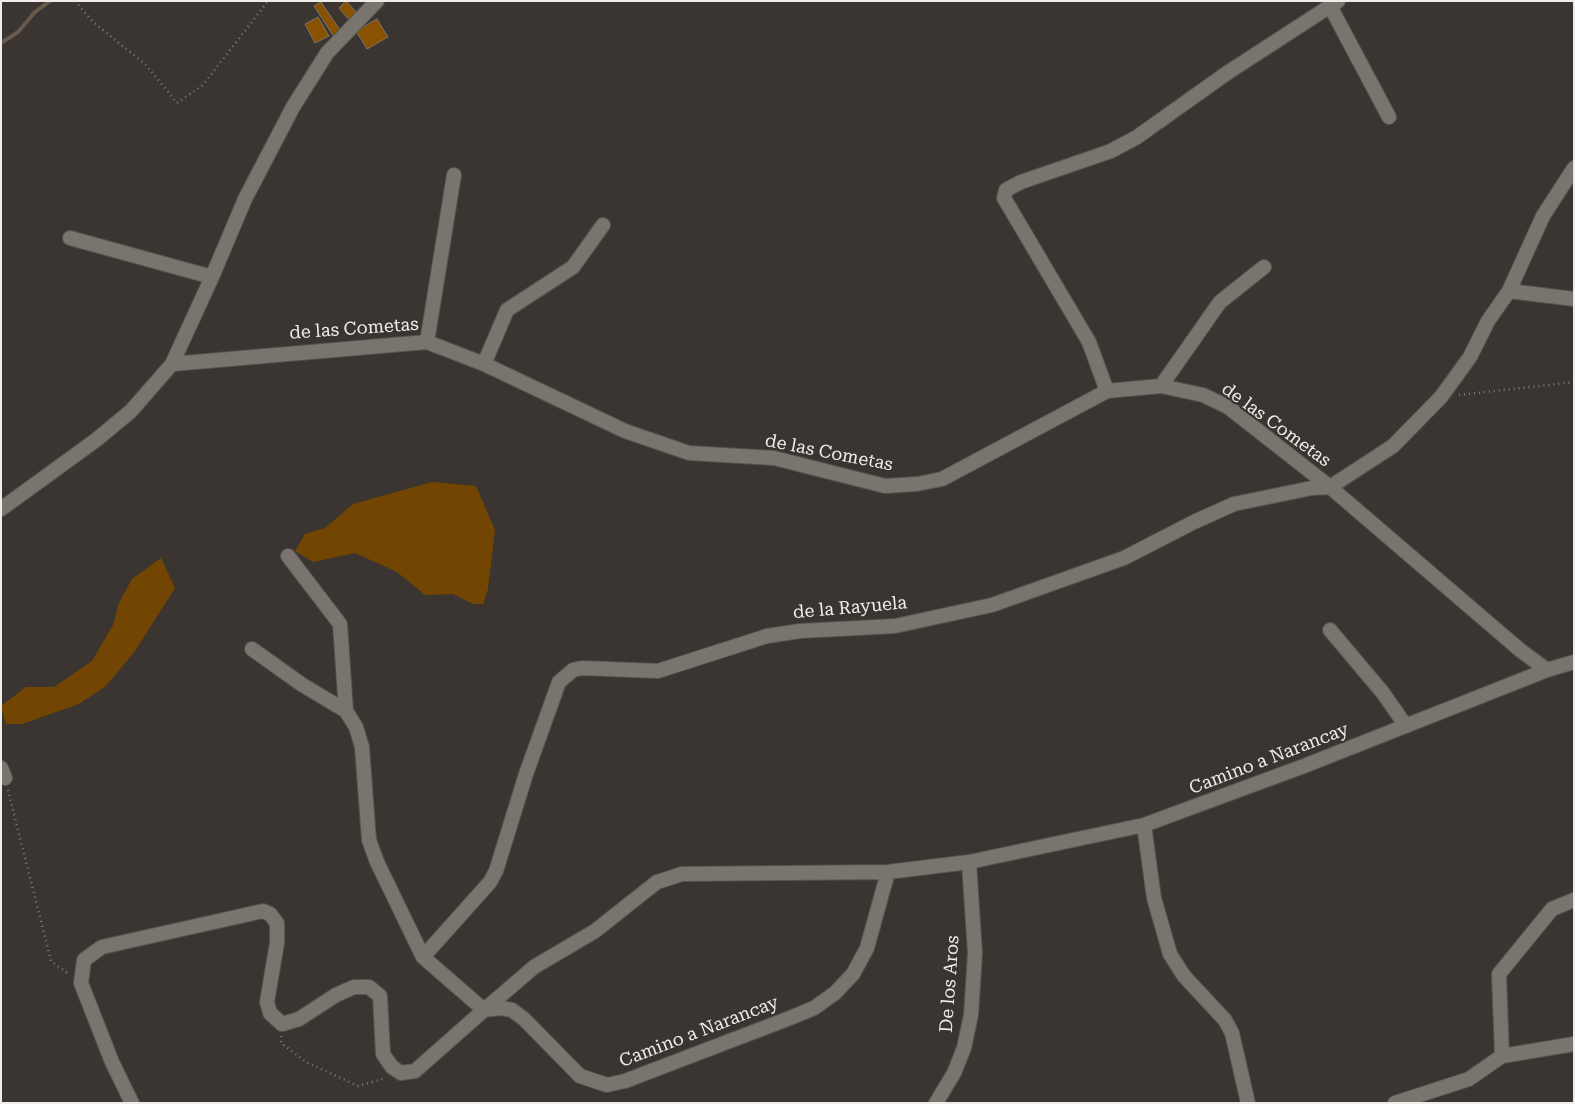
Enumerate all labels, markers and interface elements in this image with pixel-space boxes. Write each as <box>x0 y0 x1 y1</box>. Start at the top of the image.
street label: de las Cometas <box>289 314 419 344</box>
street label: de las Cometas <box>1217 378 1335 472</box>
street label: de las Cometas <box>763 430 895 476</box>
street label: de la Rayuela <box>792 592 908 624</box>
street label: Camino a Narancay <box>1186 719 1352 799</box>
street label: De los Aros <box>936 935 964 1033</box>
street label: Camino a Narancay <box>616 992 782 1072</box>

